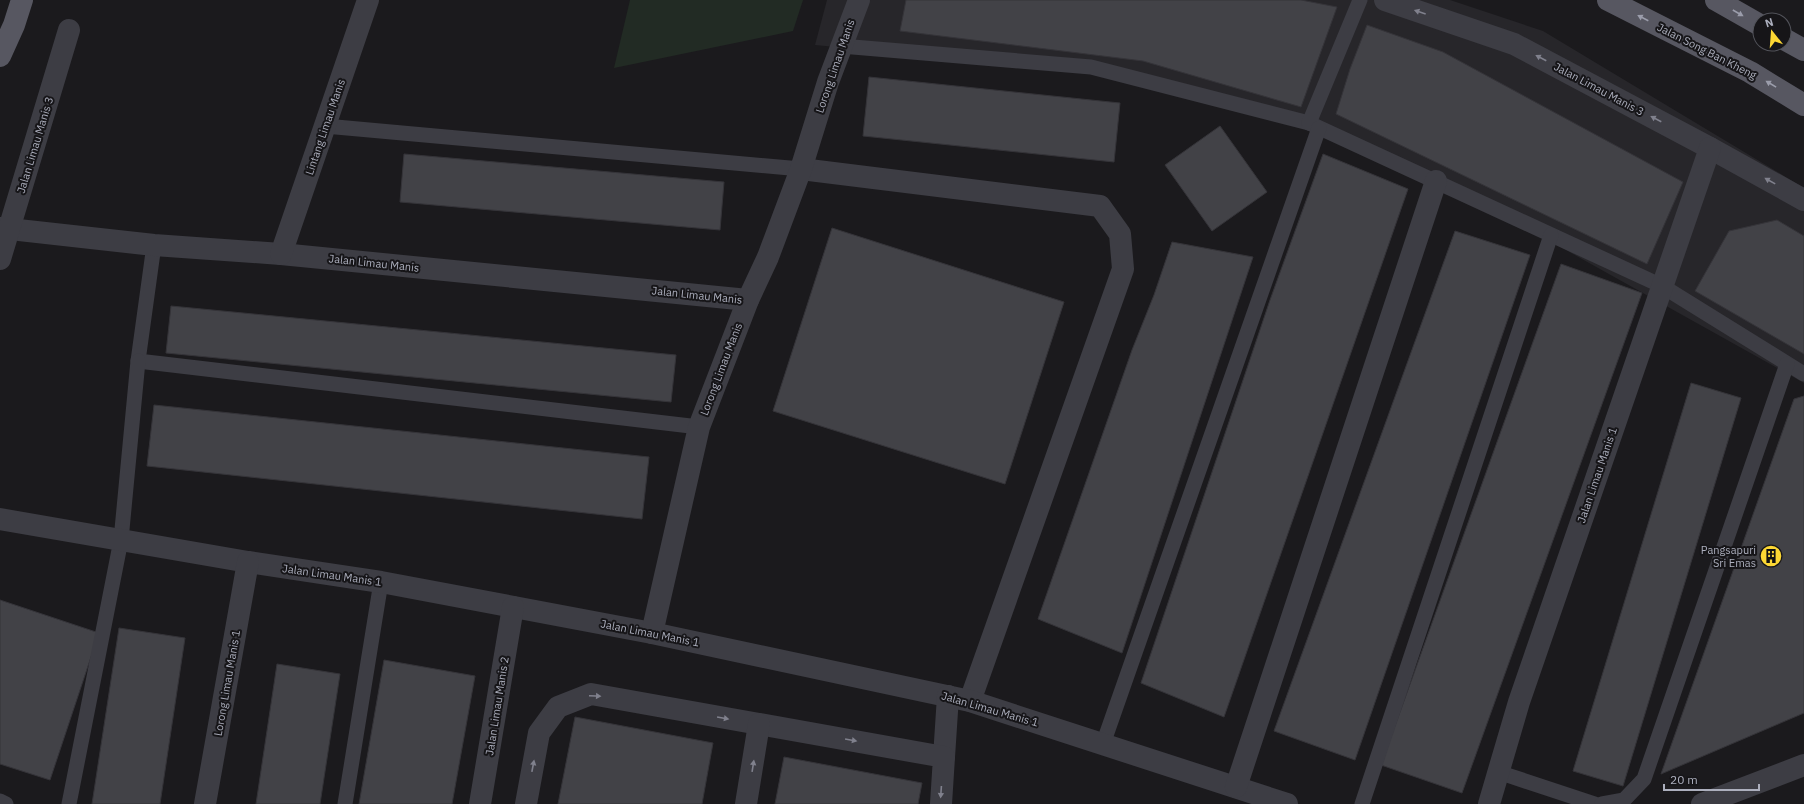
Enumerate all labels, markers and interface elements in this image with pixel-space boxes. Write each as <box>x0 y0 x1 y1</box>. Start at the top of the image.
one-way arrow <box>1413 9 1425 15</box>
one-way arrow <box>1732 9 1744 16</box>
north arrow <box>1752 12 1792 52</box>
one-way arrow <box>1637 15 1649 21</box>
text: N <box>1763 15 1775 30</box>
street label: Lorong Limau Manis <box>812 17 858 115</box>
street label: Jalan Song Ban Kheng <box>1655 20 1759 82</box>
one-way arrow <box>1535 55 1547 61</box>
street label: Jalan Limau Manis 3 <box>1552 59 1646 119</box>
street label: Lintang Limau Manis <box>302 77 348 177</box>
one-way arrow <box>1765 81 1777 88</box>
street label: Jalan Limau Manis 3 <box>14 95 56 195</box>
one-way arrow <box>1650 116 1662 122</box>
one-way arrow <box>1764 178 1776 185</box>
street label: Jalan Limau Manis <box>328 251 420 275</box>
street label: Jalan Limau Manis <box>651 283 743 307</box>
street label: Lorong Limau Manis <box>697 321 745 417</box>
street label: Jalan Limau Manis 1 <box>1574 425 1620 525</box>
place label: Pangsapuri Sri Emas <box>1701 543 1756 570</box>
building icon: Pangsapuri Sri Emas <box>1758 543 1784 569</box>
street label: Jalan Limau Manis 1 <box>281 561 383 589</box>
street label: Jalan Limau Manis 1 <box>600 617 701 649</box>
street label: Lorong Limau Manis 1 <box>211 629 243 737</box>
street label: Jalan Limau Manis 2 <box>482 655 512 757</box>
street label: Jalan Limau Manis 1 <box>940 688 1040 730</box>
one-way arrow <box>588 692 601 699</box>
one-way arrow <box>716 715 729 721</box>
one-way arrow <box>844 738 857 744</box>
one-way arrow <box>750 759 756 772</box>
one-way arrow <box>530 760 536 772</box>
scale bar <box>1664 766 1759 792</box>
text: 20 m <box>1670 772 1698 787</box>
one-way arrow <box>938 786 945 798</box>

